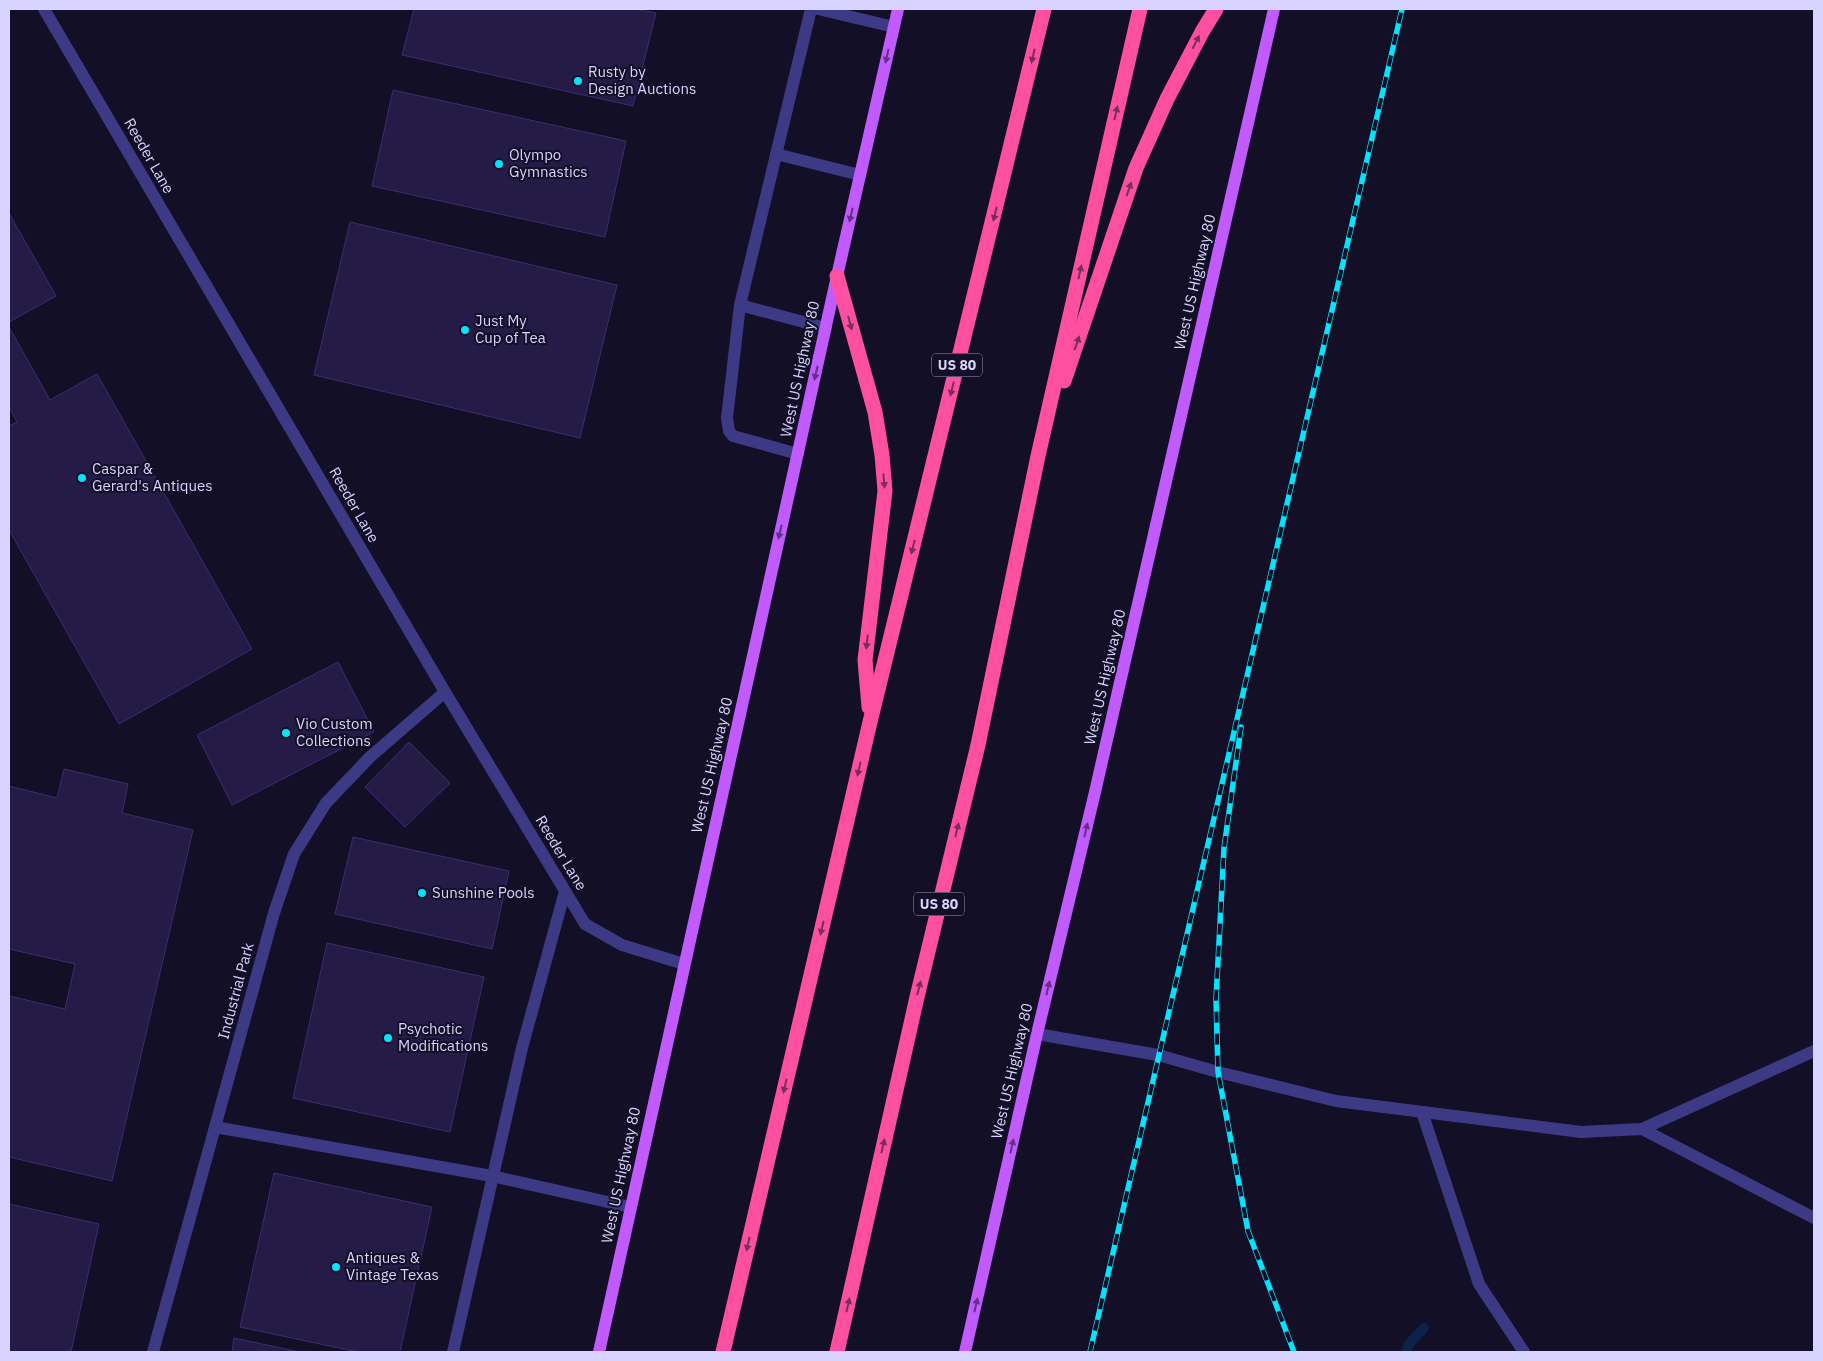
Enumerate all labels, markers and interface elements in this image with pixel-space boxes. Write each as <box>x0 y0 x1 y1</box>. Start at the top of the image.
one-way arrow <box>1192 34 1200 49</box>
one-way arrow <box>883 49 891 64</box>
one-way arrow <box>1029 49 1037 64</box>
place label: Rusty by Design Auctions <box>588 62 696 98</box>
marker: Rusty by Design Auctions <box>572 75 584 87</box>
one-way arrow <box>1112 106 1120 121</box>
street label: Reeder Lane <box>120 115 179 197</box>
place label: Olympo Gymnastics <box>509 145 588 181</box>
marker: Olympo Gymnastics <box>493 158 505 170</box>
one-way arrow <box>1126 182 1133 197</box>
one-way arrow <box>847 207 855 222</box>
one-way arrow <box>990 207 998 222</box>
street label: West US Highway 80 <box>1170 212 1219 352</box>
one-way arrow <box>1076 264 1084 279</box>
street label: West US Highway 80 <box>776 299 823 439</box>
place label: Just My Cup of Tea <box>475 311 546 347</box>
one-way arrow <box>846 315 854 330</box>
marker: Just My Cup of Tea <box>459 324 471 336</box>
one-way arrow <box>1073 335 1081 350</box>
road number: US 80 <box>932 354 982 376</box>
one-way arrow <box>811 366 819 382</box>
one-way arrow <box>947 381 955 396</box>
place label: Caspar & Gerard's Antiques <box>92 459 213 495</box>
street label: Reeder Lane <box>325 464 384 546</box>
marker: Caspar & Gerard's Antiques <box>76 472 88 484</box>
one-way arrow <box>881 473 889 489</box>
one-way arrow <box>776 524 784 539</box>
one-way arrow <box>909 539 917 554</box>
street label: West US Highway 80 <box>1080 607 1129 747</box>
one-way arrow <box>863 635 871 651</box>
street label: West US Highway 80 <box>687 695 736 835</box>
place label: Vio Custom Collections <box>296 714 373 750</box>
marker: Vio Custom Collections <box>280 727 292 739</box>
one-way arrow <box>855 762 863 777</box>
street label: Reeder Lane <box>532 812 591 894</box>
one-way arrow <box>953 822 961 837</box>
one-way arrow <box>1082 822 1090 837</box>
place label: Sunshine Pools <box>432 883 535 902</box>
marker: Sunshine Pools <box>416 887 428 899</box>
road number: US 80 <box>914 892 964 916</box>
one-way arrow <box>818 920 826 935</box>
street label: Industrial Park <box>213 940 258 1041</box>
one-way arrow <box>915 980 923 995</box>
one-way arrow <box>1044 980 1052 995</box>
street label: West US Highway 80 <box>987 1001 1036 1141</box>
place label: Psychotic Modifications <box>398 1019 488 1055</box>
marker: Psychotic Modifications <box>382 1032 394 1044</box>
one-way arrow <box>781 1078 789 1093</box>
street label: West US Highway 80 <box>597 1105 644 1245</box>
one-way arrow <box>1008 1138 1016 1154</box>
one-way arrow <box>879 1139 887 1154</box>
one-way arrow <box>744 1236 752 1252</box>
place label: Antiques & Vintage Texas <box>346 1248 439 1284</box>
marker: Antiques & Vintage Texas <box>330 1261 342 1273</box>
one-way arrow <box>844 1297 852 1312</box>
one-way arrow <box>972 1297 980 1312</box>

